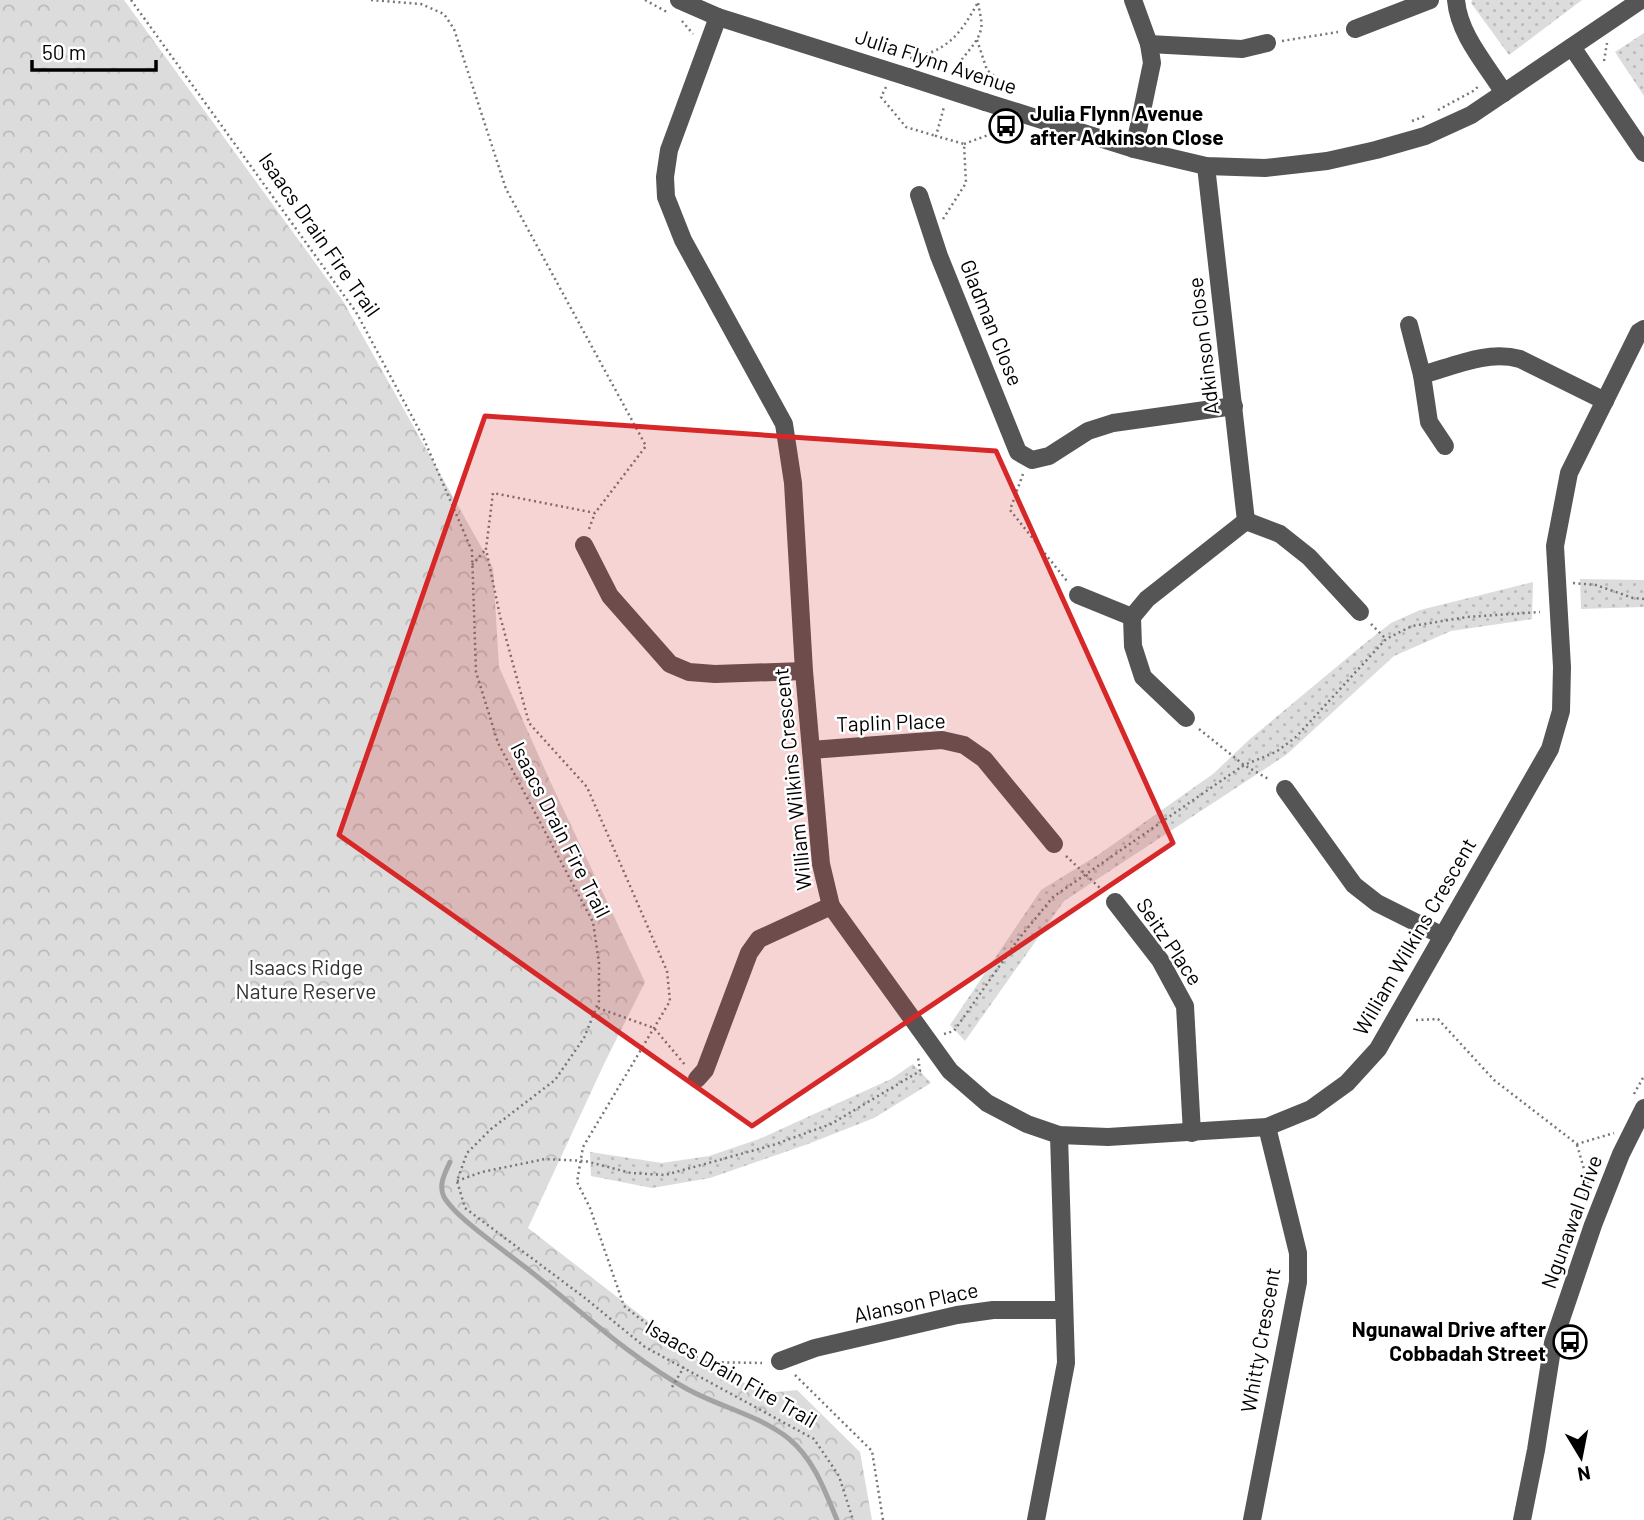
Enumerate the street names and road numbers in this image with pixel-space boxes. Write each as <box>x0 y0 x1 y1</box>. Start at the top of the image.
street label: Julia Flynn Avenue <box>852 23 1020 98</box>
street label: Isaacs Drain Fire Trail <box>254 148 386 321</box>
street label: Gladman Close <box>956 256 1029 389</box>
street label: Adkinson Close <box>1182 276 1223 416</box>
street label: William Wilkins Crescent <box>767 667 816 892</box>
street label: Taplin Place <box>836 707 946 736</box>
street label: Isaacs Drain Fire Trail <box>506 737 617 921</box>
street label: William Wilkins Crescent <box>1347 833 1480 1039</box>
street label: Seitz Place <box>1132 893 1209 990</box>
street label: Ngunawal Drive <box>1535 1151 1606 1292</box>
street label: Whitty Crescent <box>1234 1265 1285 1414</box>
street label: Alanson Place <box>851 1276 980 1327</box>
street label: Isaacs Drain Fire Trail <box>642 1313 822 1432</box>

